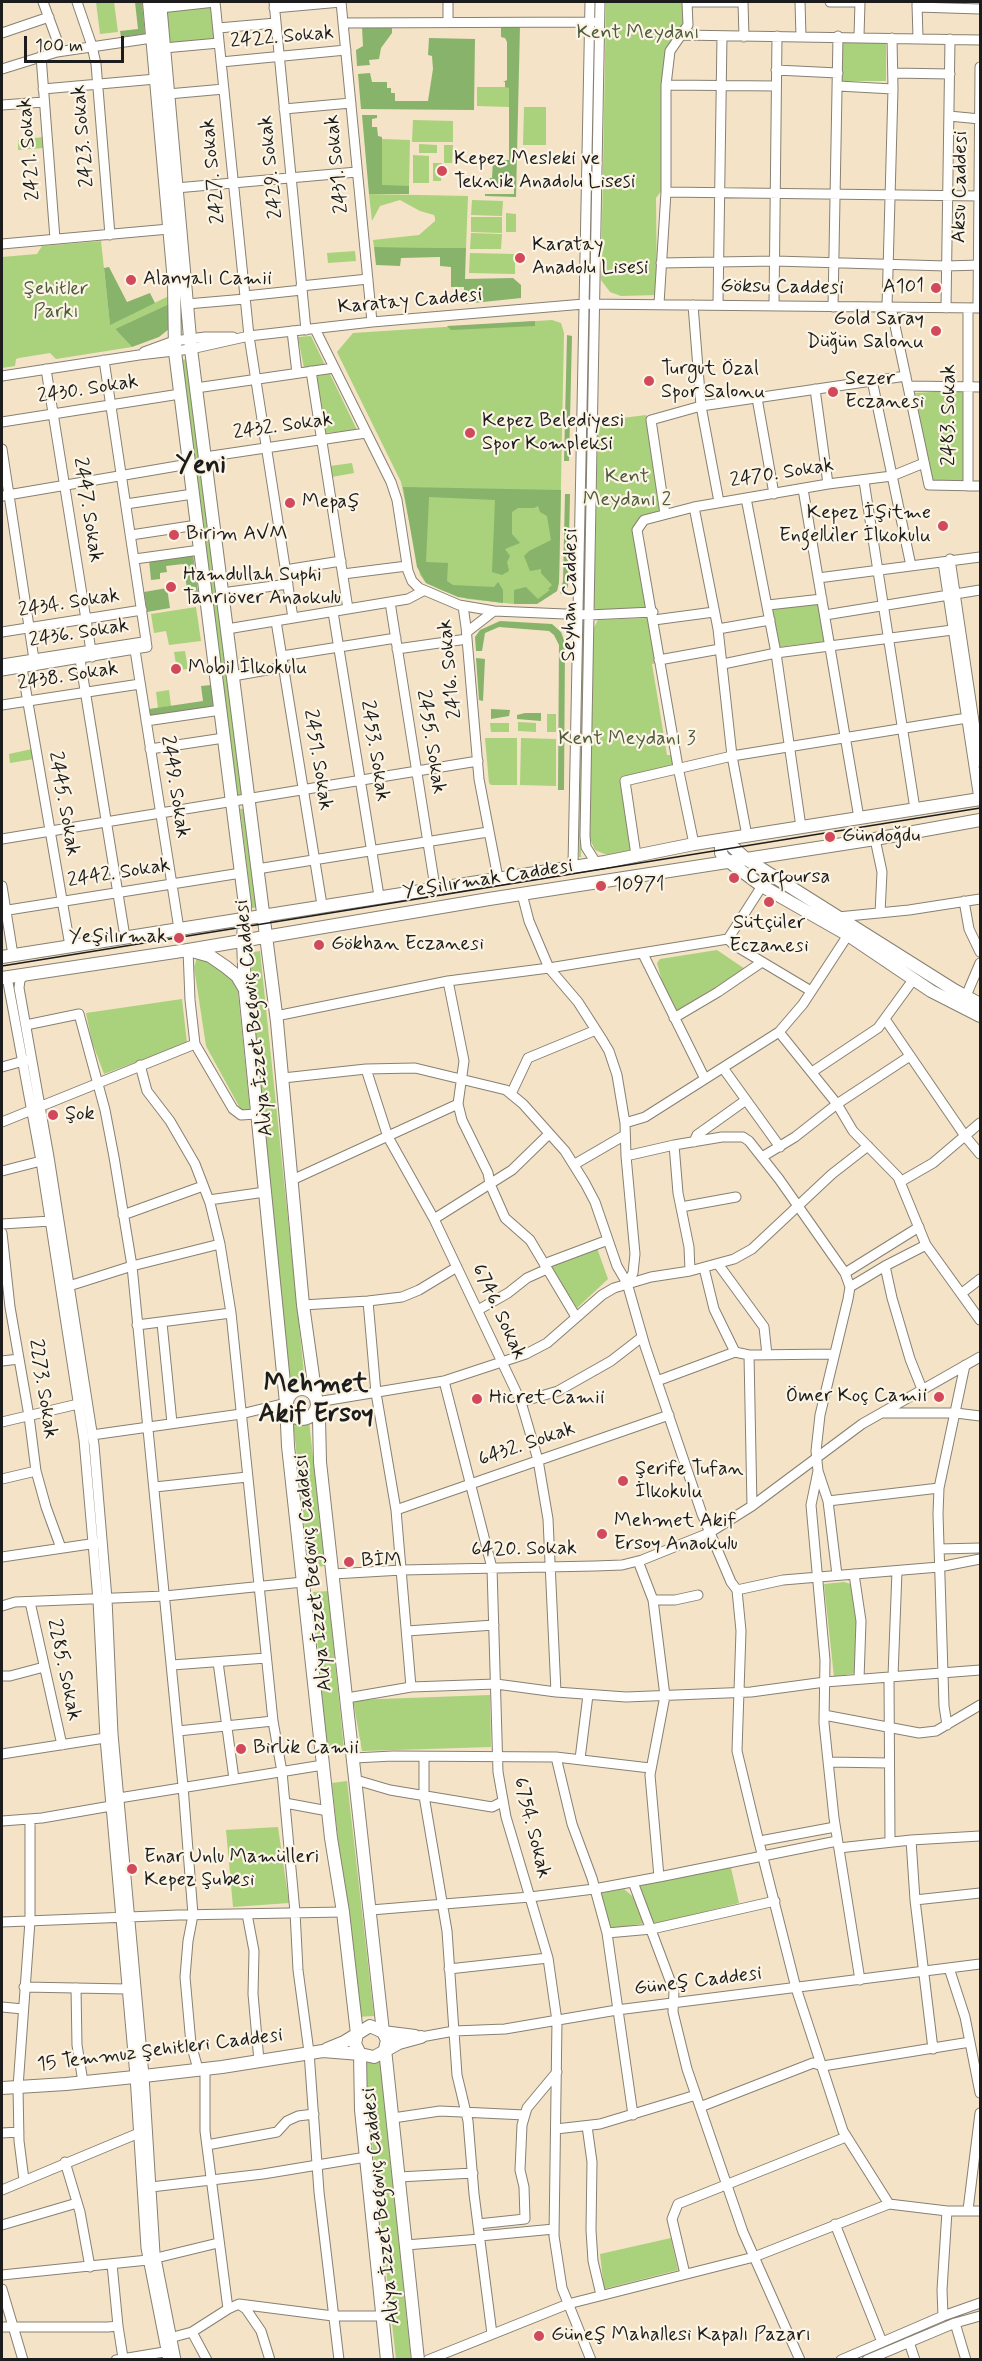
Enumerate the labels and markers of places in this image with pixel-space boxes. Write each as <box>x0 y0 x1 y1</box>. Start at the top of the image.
place label: Kepez Mesleki ve Teknik Anadolu Lisesi <box>454 148 635 195</box>
marker: Kepez Mesleki ve Teknik Anadolu Lisesi <box>435 164 449 178</box>
place label: Karatay Anadolu Lisesi <box>532 234 648 281</box>
marker: Karatay Anadolu Lisesi <box>513 251 527 265</box>
place label: Alanyalı Camii <box>143 268 272 292</box>
marker: Alanyalı Camii <box>124 273 138 287</box>
place label: A101 <box>883 276 924 300</box>
marker: A101 <box>929 281 943 295</box>
place label: Gold Saray Düğün Salonu <box>807 308 924 355</box>
marker: Gold Saray Düğün Salonu <box>929 324 943 338</box>
place label: Turgut Özal Spor Salonu <box>661 358 765 405</box>
place label: Sezer Eczanesi <box>845 368 924 415</box>
marker: Turgut Özal Spor Salonu <box>642 374 656 388</box>
marker: Sezer Eczanesi <box>826 385 840 399</box>
place label: Kepez Belediyesi Spor Kompleksi <box>482 410 624 457</box>
marker: Kepez Belediyesi Spor Kompleksi <box>463 426 477 440</box>
place label: Mepaş <box>302 491 360 515</box>
marker: Mepaş <box>283 496 297 510</box>
place label: Kepez İşitme Engelliler İlkokulu <box>779 502 931 549</box>
marker: Kepez İşitme Engelliler İlkokulu <box>936 519 950 533</box>
place label: Birim AVM <box>186 523 288 547</box>
marker: Birim AVM <box>167 528 181 542</box>
place label: Hamdullah Suphi Tanrıöver Anaokulu <box>183 564 341 611</box>
marker: Hamdullah Suphi Tanrıöver Anaokulu <box>164 580 178 594</box>
place label: Mobil İlkokulu <box>188 657 307 681</box>
marker: Mobil İlkokulu <box>169 662 183 676</box>
place label: Gündoğdu <box>842 825 920 849</box>
marker: Gündoğdu <box>823 830 837 844</box>
place label: Carfoursa <box>746 866 830 890</box>
marker: Carfoursa <box>727 871 741 885</box>
place label: 10971 <box>613 874 665 898</box>
marker: 10971 <box>594 879 608 893</box>
marker: Sütçüler Eczanesi <box>762 895 776 909</box>
place label: Sütçüler Eczanesi <box>729 912 809 959</box>
place label: Yeşilırmak <box>69 926 167 950</box>
marker: Yeşilırmak <box>172 931 186 945</box>
place label: Gökhan Eczanesi <box>331 933 484 957</box>
marker: Gökhan Eczanesi <box>312 938 326 952</box>
place label: Şok <box>65 1103 95 1127</box>
marker: Şok <box>46 1108 60 1122</box>
place label: Ömer Koç Camii <box>786 1385 927 1409</box>
place label: Hicret Camii <box>489 1387 605 1411</box>
marker: Ömer Koç Camii <box>932 1390 946 1404</box>
marker: Hicret Camii <box>470 1392 484 1406</box>
place label: Şerife Tufan İlkokulu <box>635 1458 743 1505</box>
marker: Şerife Tufan İlkokulu <box>616 1474 630 1488</box>
place label: Mehmet Akif Ersoy Anaokulu <box>614 1510 738 1557</box>
marker: Mehmet Akif Ersoy Anaokulu <box>595 1527 609 1541</box>
place label: BİM <box>361 1550 402 1574</box>
marker: BİM <box>342 1555 356 1569</box>
place label: Birlik Camii <box>253 1737 359 1761</box>
marker: Birlik Camii <box>234 1742 248 1756</box>
place label: Enar Unlu Mamülleri Kepez Şubesi <box>144 1846 319 1893</box>
marker: Enar Unlu Mamülleri Kepez Şubesi <box>125 1862 139 1876</box>
place label: Güneş Mahallesi Kapalı Pazarı <box>551 2324 811 2348</box>
marker: Güneş Mahallesi Kapalı Pazarı <box>532 2329 546 2343</box>

